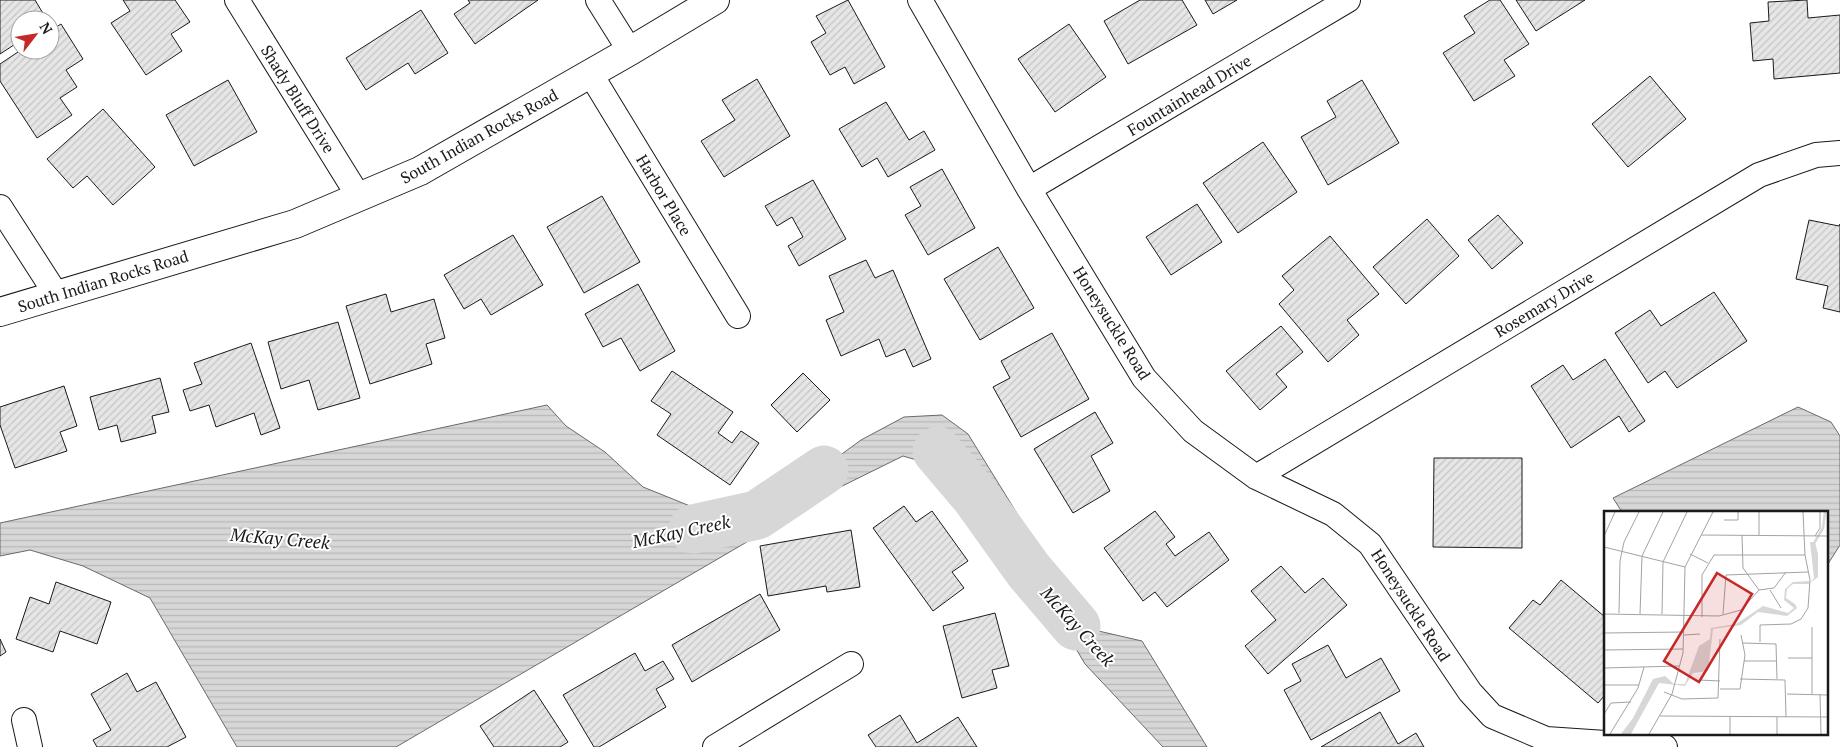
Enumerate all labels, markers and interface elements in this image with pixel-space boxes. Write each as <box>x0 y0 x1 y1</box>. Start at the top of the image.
north arrow <box>10 10 60 60</box>
text: N <box>36 19 58 38</box>
street label: Shady Bluff Drive <box>256 41 340 157</box>
street label: Fountainhead Drive <box>1123 49 1255 141</box>
street label: South Indian Rocks Road <box>396 83 562 189</box>
street label: Harbor Place <box>631 150 697 240</box>
street label: South Indian Rocks Road <box>15 245 191 317</box>
street label: Honeysuckle Road <box>1068 262 1156 384</box>
street label: Rosemary Drive <box>1490 266 1598 342</box>
water label: McKay Creek <box>629 509 733 553</box>
inset map <box>1604 511 1828 734</box>
water label: McKay Creek <box>228 522 331 554</box>
street label: Honeysuckle Road <box>1366 544 1456 666</box>
water label: McKay Creek <box>1035 580 1121 671</box>

